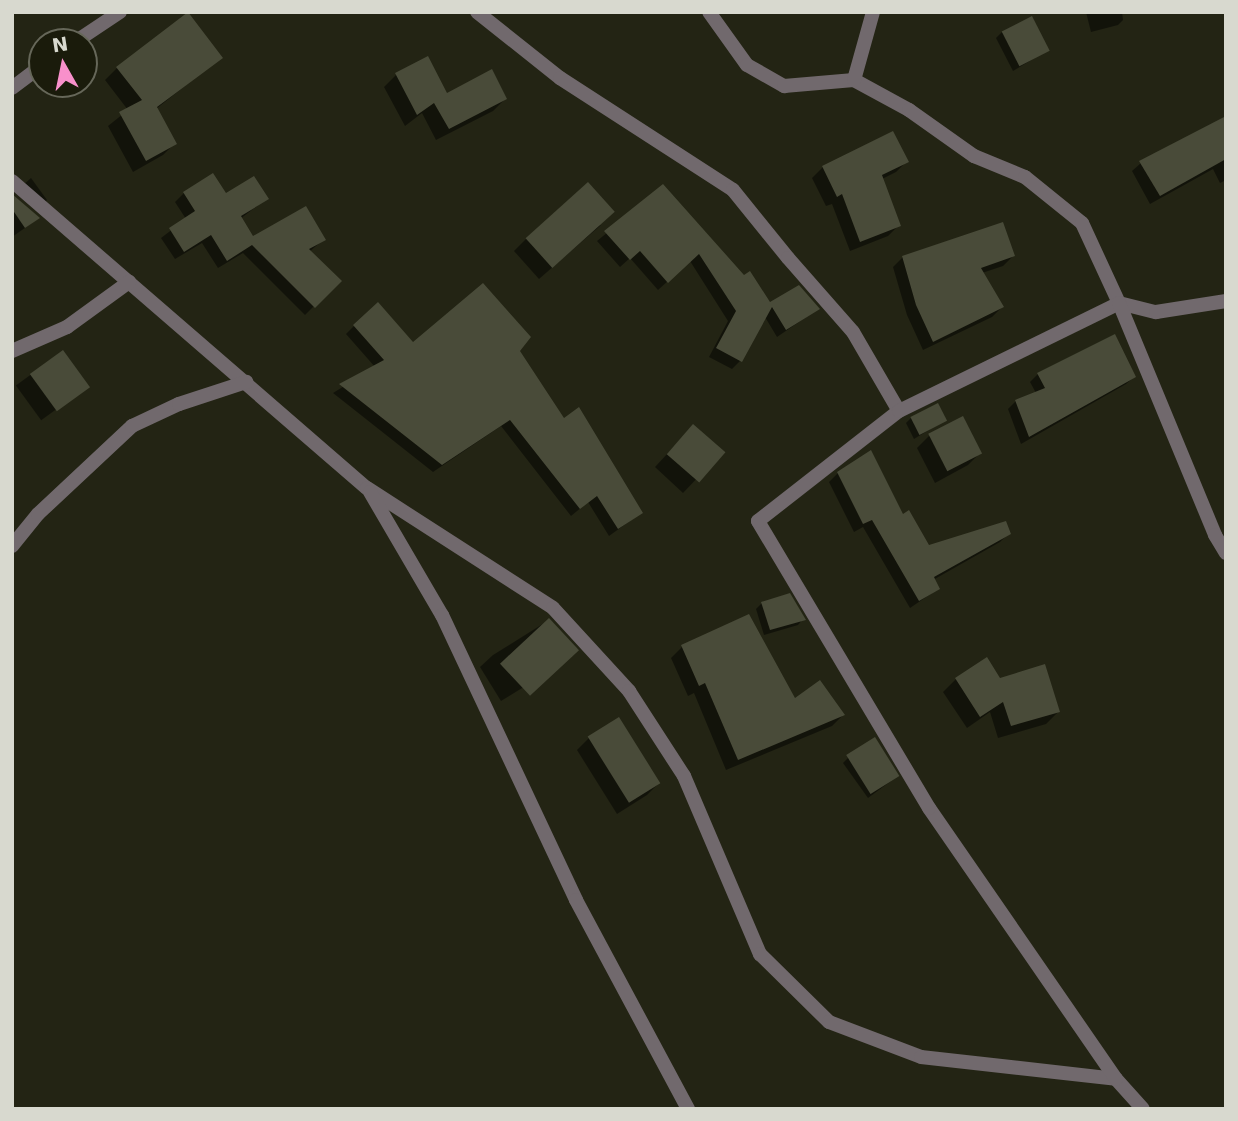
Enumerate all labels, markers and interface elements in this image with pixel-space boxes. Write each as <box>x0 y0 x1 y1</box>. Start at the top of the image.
north arrow <box>28 28 98 98</box>
text: N <box>50 32 70 56</box>

